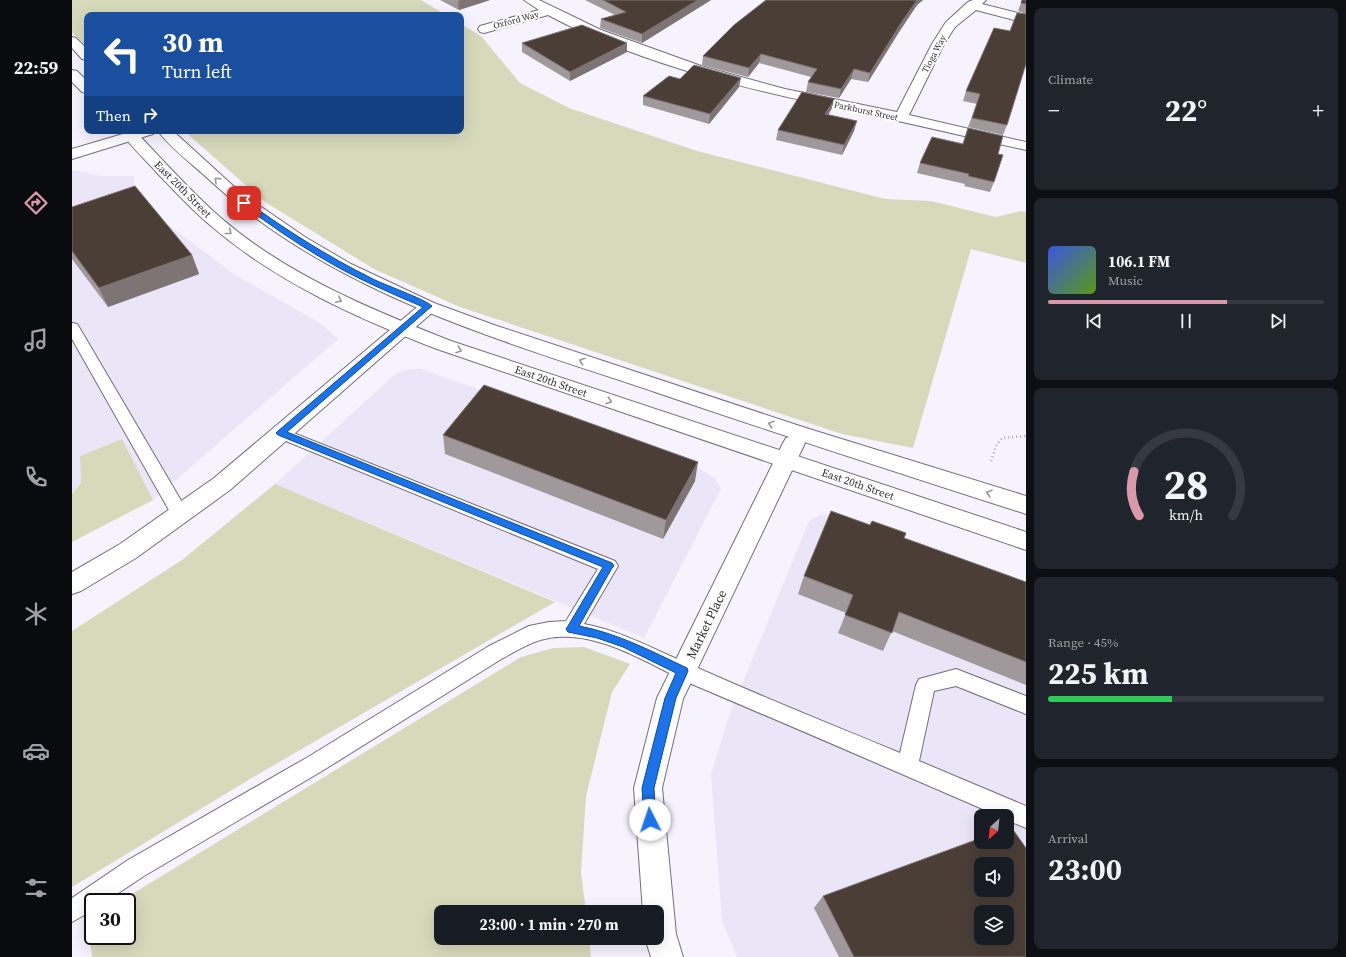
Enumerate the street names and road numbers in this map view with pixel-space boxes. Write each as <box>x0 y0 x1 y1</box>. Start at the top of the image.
street label: Oxford Way <box>492 8 541 32</box>
street label: Tioga Way <box>919 33 949 75</box>
street label: Parkhurst Street <box>833 98 899 124</box>
street label: East 20th Street <box>151 157 215 222</box>
street label: East 20th Street <box>513 362 589 401</box>
street label: East 20th Street <box>820 465 896 504</box>
street label: Market Place <box>682 586 731 662</box>

